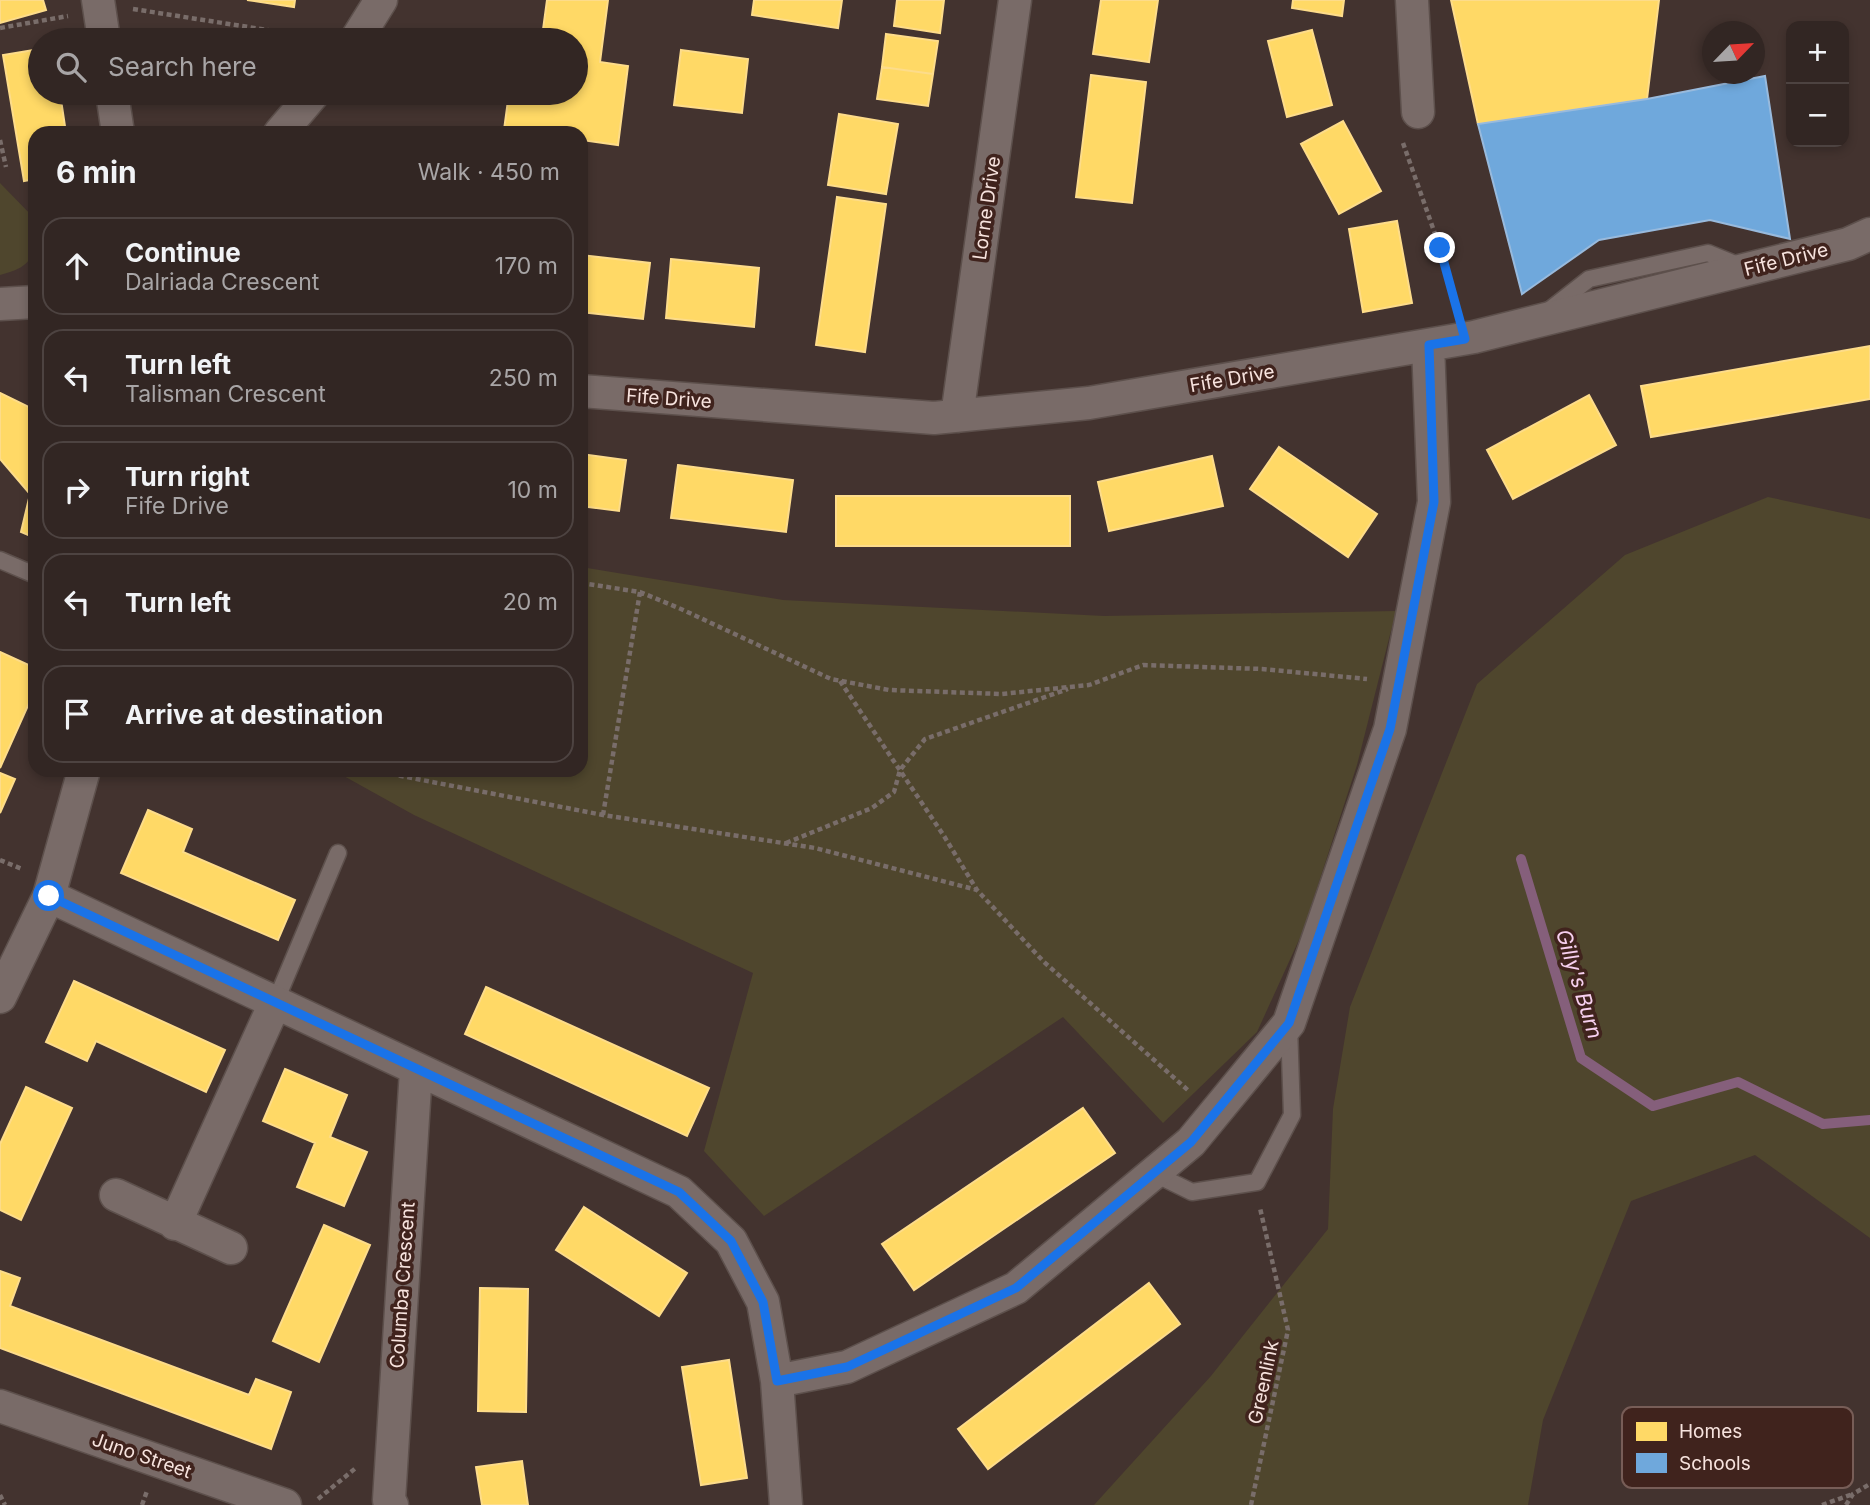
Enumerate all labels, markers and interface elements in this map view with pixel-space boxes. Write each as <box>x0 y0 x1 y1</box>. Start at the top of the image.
north arrow <box>1702 21 1765 84</box>
map controls <box>1786 21 1849 147</box>
button: + <box>1786 21 1849 84</box>
search box <box>28 28 588 105</box>
icon: search <box>52 48 90 86</box>
text: Search here <box>108 51 257 82</box>
button: − <box>1786 84 1849 147</box>
text: 6 min <box>56 154 137 190</box>
street label: Lorne Drive <box>968 155 1005 261</box>
text: Walk · 450 m <box>418 158 560 186</box>
route end <box>1424 232 1455 263</box>
text: Continue <box>125 237 241 268</box>
street label: Fife Drive <box>1742 238 1831 281</box>
icon: ahead <box>58 247 96 285</box>
text: 170 m <box>495 252 558 280</box>
text: Dalriada Crescent <box>125 268 319 296</box>
text: Turn left <box>125 349 231 380</box>
icon: left <box>58 359 96 397</box>
street label: Fife Drive <box>1188 360 1276 397</box>
text: 250 m <box>489 364 558 392</box>
text: Talisman Crescent <box>125 380 326 408</box>
street label: Fife Drive <box>625 384 713 413</box>
text: Turn right <box>125 461 250 492</box>
icon: right <box>58 471 96 509</box>
text: 10 m <box>508 476 558 504</box>
text: Fife Drive <box>125 492 229 520</box>
icon: left <box>58 583 96 621</box>
text: Turn left <box>125 587 231 618</box>
text: 20 m <box>503 588 558 616</box>
icon: arrive <box>58 695 96 733</box>
text: Arrive at destination <box>125 699 384 730</box>
route start <box>33 880 64 911</box>
water label: Gilly's Burn <box>1551 926 1608 1042</box>
street label: Columba Crescent <box>385 1201 420 1369</box>
street label: Greenlink <box>1243 1337 1284 1426</box>
legend <box>1622 1407 1853 1488</box>
text: Homes <box>1679 1420 1742 1443</box>
street label: Juno Street <box>89 1428 195 1483</box>
text: Schools <box>1679 1452 1751 1475</box>

